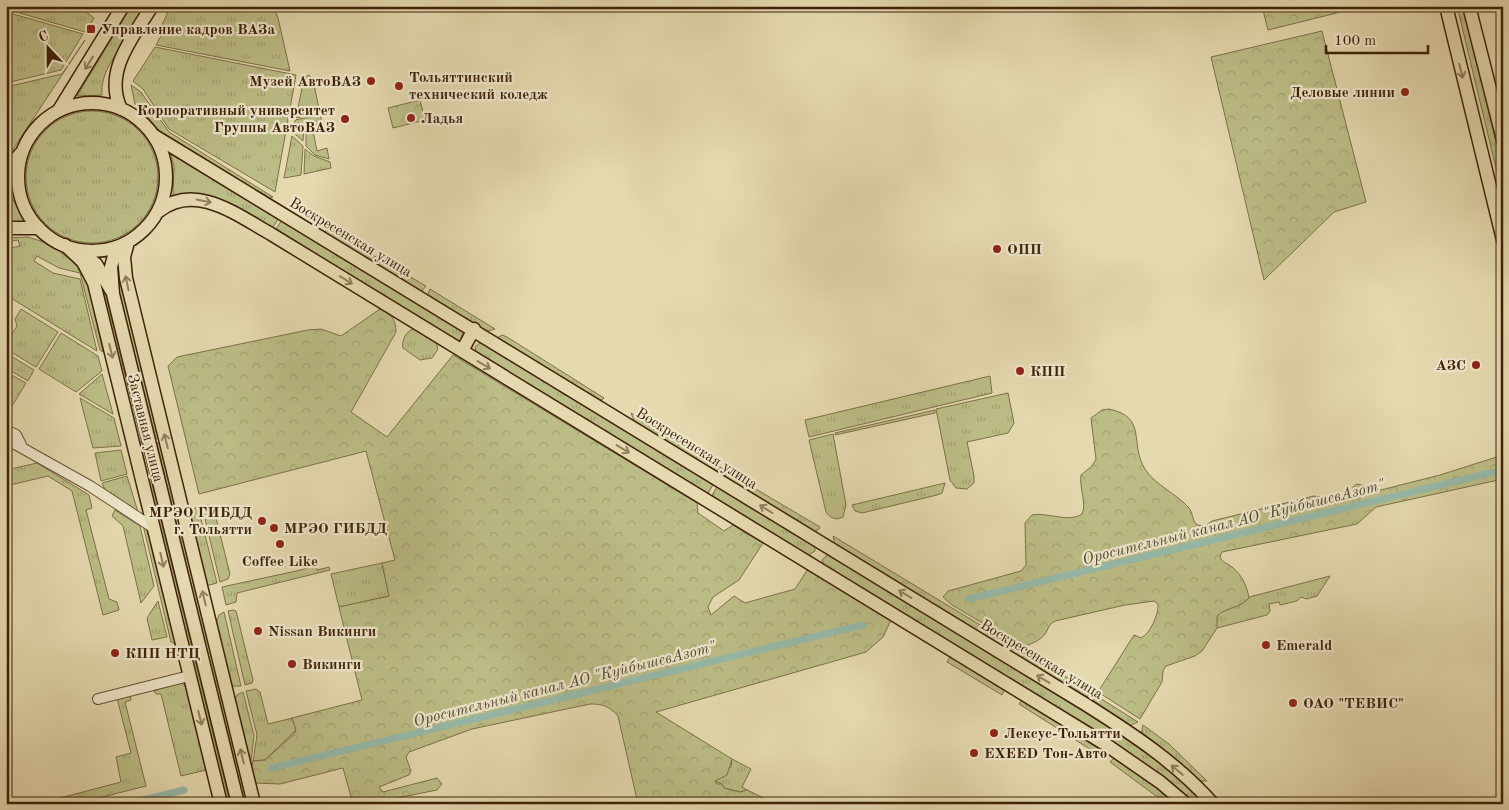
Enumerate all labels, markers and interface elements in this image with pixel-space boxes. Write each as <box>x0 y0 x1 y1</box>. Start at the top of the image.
north arrow <box>22 22 72 72</box>
scale bar <box>1326 22 1429 54</box>
marker: Управление кадров ВАЗа <box>85 23 97 35</box>
place label: Управление кадров ВАЗа <box>101 23 275 38</box>
text: С <box>37 29 50 45</box>
text: 100 m <box>1334 34 1376 49</box>
one-way arrow <box>83 55 93 69</box>
one-way arrow <box>1457 62 1467 78</box>
place label: Тольяттинский технический коледж <box>409 71 548 103</box>
place label: Музей АвтоВАЗ <box>249 75 361 90</box>
marker: Музей АвтоВАЗ <box>365 75 377 87</box>
marker: Тольяттинский технический коледж <box>393 80 405 92</box>
place label: Деловые линии <box>1290 86 1395 101</box>
marker: Деловые линии <box>1399 86 1411 98</box>
place label: Корпоративный университет Группы АвтоВАЗ <box>137 104 335 136</box>
marker: Ладья <box>405 112 417 124</box>
place label: Ладья <box>421 112 463 127</box>
marker: Корпоративный университет Группы АвтоВАЗ <box>339 113 351 125</box>
street label: Воскресенская улица <box>286 196 415 281</box>
one-way arrow <box>196 197 212 206</box>
marker: ОПП <box>991 243 1003 255</box>
place label: ОПП <box>1007 243 1042 258</box>
one-way arrow <box>122 275 131 291</box>
one-way arrow <box>338 275 352 285</box>
one-way arrow <box>107 343 116 359</box>
place label: АЗС <box>1436 359 1466 374</box>
marker: АЗС <box>1470 359 1482 371</box>
one-way arrow <box>477 360 491 370</box>
marker: КПП <box>1014 365 1026 377</box>
place label: КПП <box>1030 365 1065 380</box>
street label: Заставная улица <box>124 373 165 485</box>
street label: Воскресенская улица <box>633 406 760 493</box>
one-way arrow <box>161 433 170 449</box>
one-way arrow <box>616 444 630 455</box>
water label: Оросительный канал АО "КуйбышевАзот" <box>1081 477 1387 568</box>
one-way arrow <box>759 504 773 515</box>
place label: МРЭО ГИБДД г. Тольятти <box>149 506 252 538</box>
marker: МРЭО ГИБДД г. Тольятти <box>256 515 268 527</box>
marker: МРЭО ГИБДД <box>268 522 280 534</box>
place label: МРЭО ГИБДД <box>284 522 387 537</box>
marker: Coffee Like <box>274 538 286 550</box>
one-way arrow <box>158 552 167 568</box>
place label: Coffee Like <box>242 555 318 570</box>
one-way arrow <box>898 589 912 599</box>
one-way arrow <box>199 591 208 607</box>
street label: Воскресенская улица <box>977 618 1106 703</box>
marker: Nissan Викинги <box>252 625 264 637</box>
place label: Nissan Викинги <box>268 625 376 640</box>
water label: Оросительный канал АО "КуйбышевАзот" <box>412 639 718 730</box>
marker: Emerald <box>1260 639 1272 651</box>
place label: Emerald <box>1276 639 1332 654</box>
marker: КПП НТЦ <box>109 647 121 659</box>
place label: КПП НТЦ <box>125 647 200 662</box>
marker: Викинги <box>286 658 298 670</box>
place label: Викинги <box>302 658 361 673</box>
one-way arrow <box>1037 673 1051 683</box>
marker: ОАО "ТЕВИС" <box>1287 697 1299 709</box>
place label: ОАО "ТЕВИС" <box>1303 697 1404 712</box>
one-way arrow <box>195 710 205 726</box>
marker: Лексус-Тольятти <box>988 727 1000 739</box>
place label: Лексус-Тольятти <box>1004 727 1121 742</box>
marker: EXEED Тон-Авто <box>968 747 980 759</box>
place label: EXEED Тон-Авто <box>984 747 1107 762</box>
one-way arrow <box>237 749 246 765</box>
one-way arrow <box>1171 765 1184 776</box>

